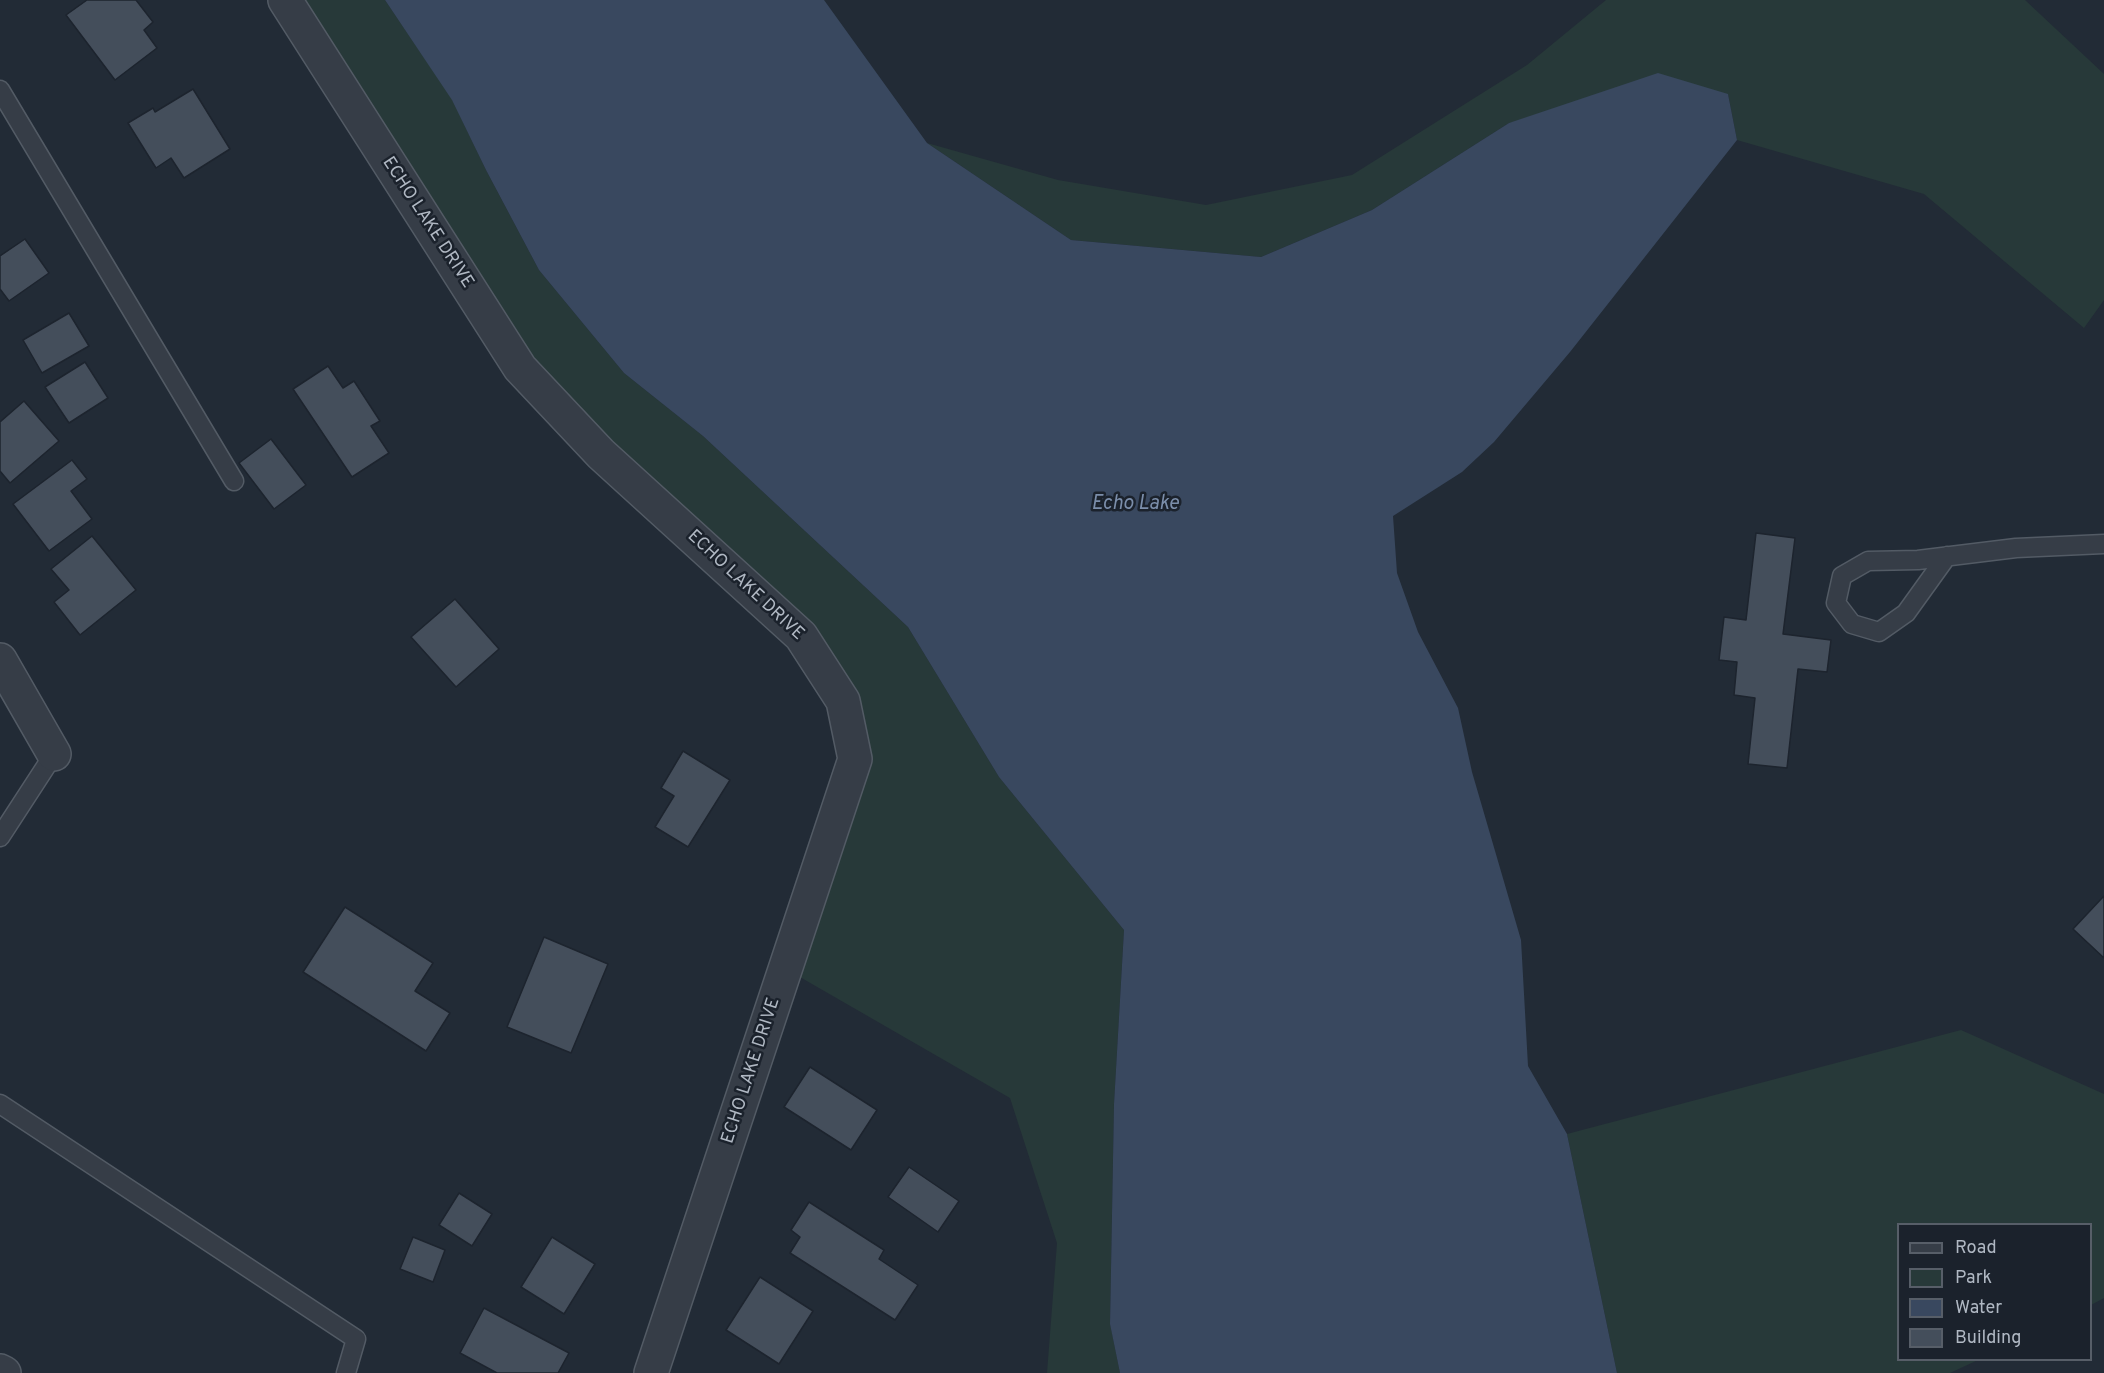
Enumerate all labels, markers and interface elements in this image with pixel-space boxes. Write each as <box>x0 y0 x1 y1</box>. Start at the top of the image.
street label: ECHO LAKE DRIVE <box>377 153 477 293</box>
water label: Echo Lake <box>1091 493 1179 517</box>
street label: ECHO LAKE DRIVE <box>682 526 808 646</box>
street label: ECHO LAKE DRIVE <box>718 995 786 1147</box>
legend <box>1897 1223 2092 1361</box>
text: Road <box>1955 1237 1997 1260</box>
text: Park <box>1955 1267 1992 1290</box>
text: Water <box>1955 1297 2002 1320</box>
text: Building <box>1955 1327 2021 1350</box>

